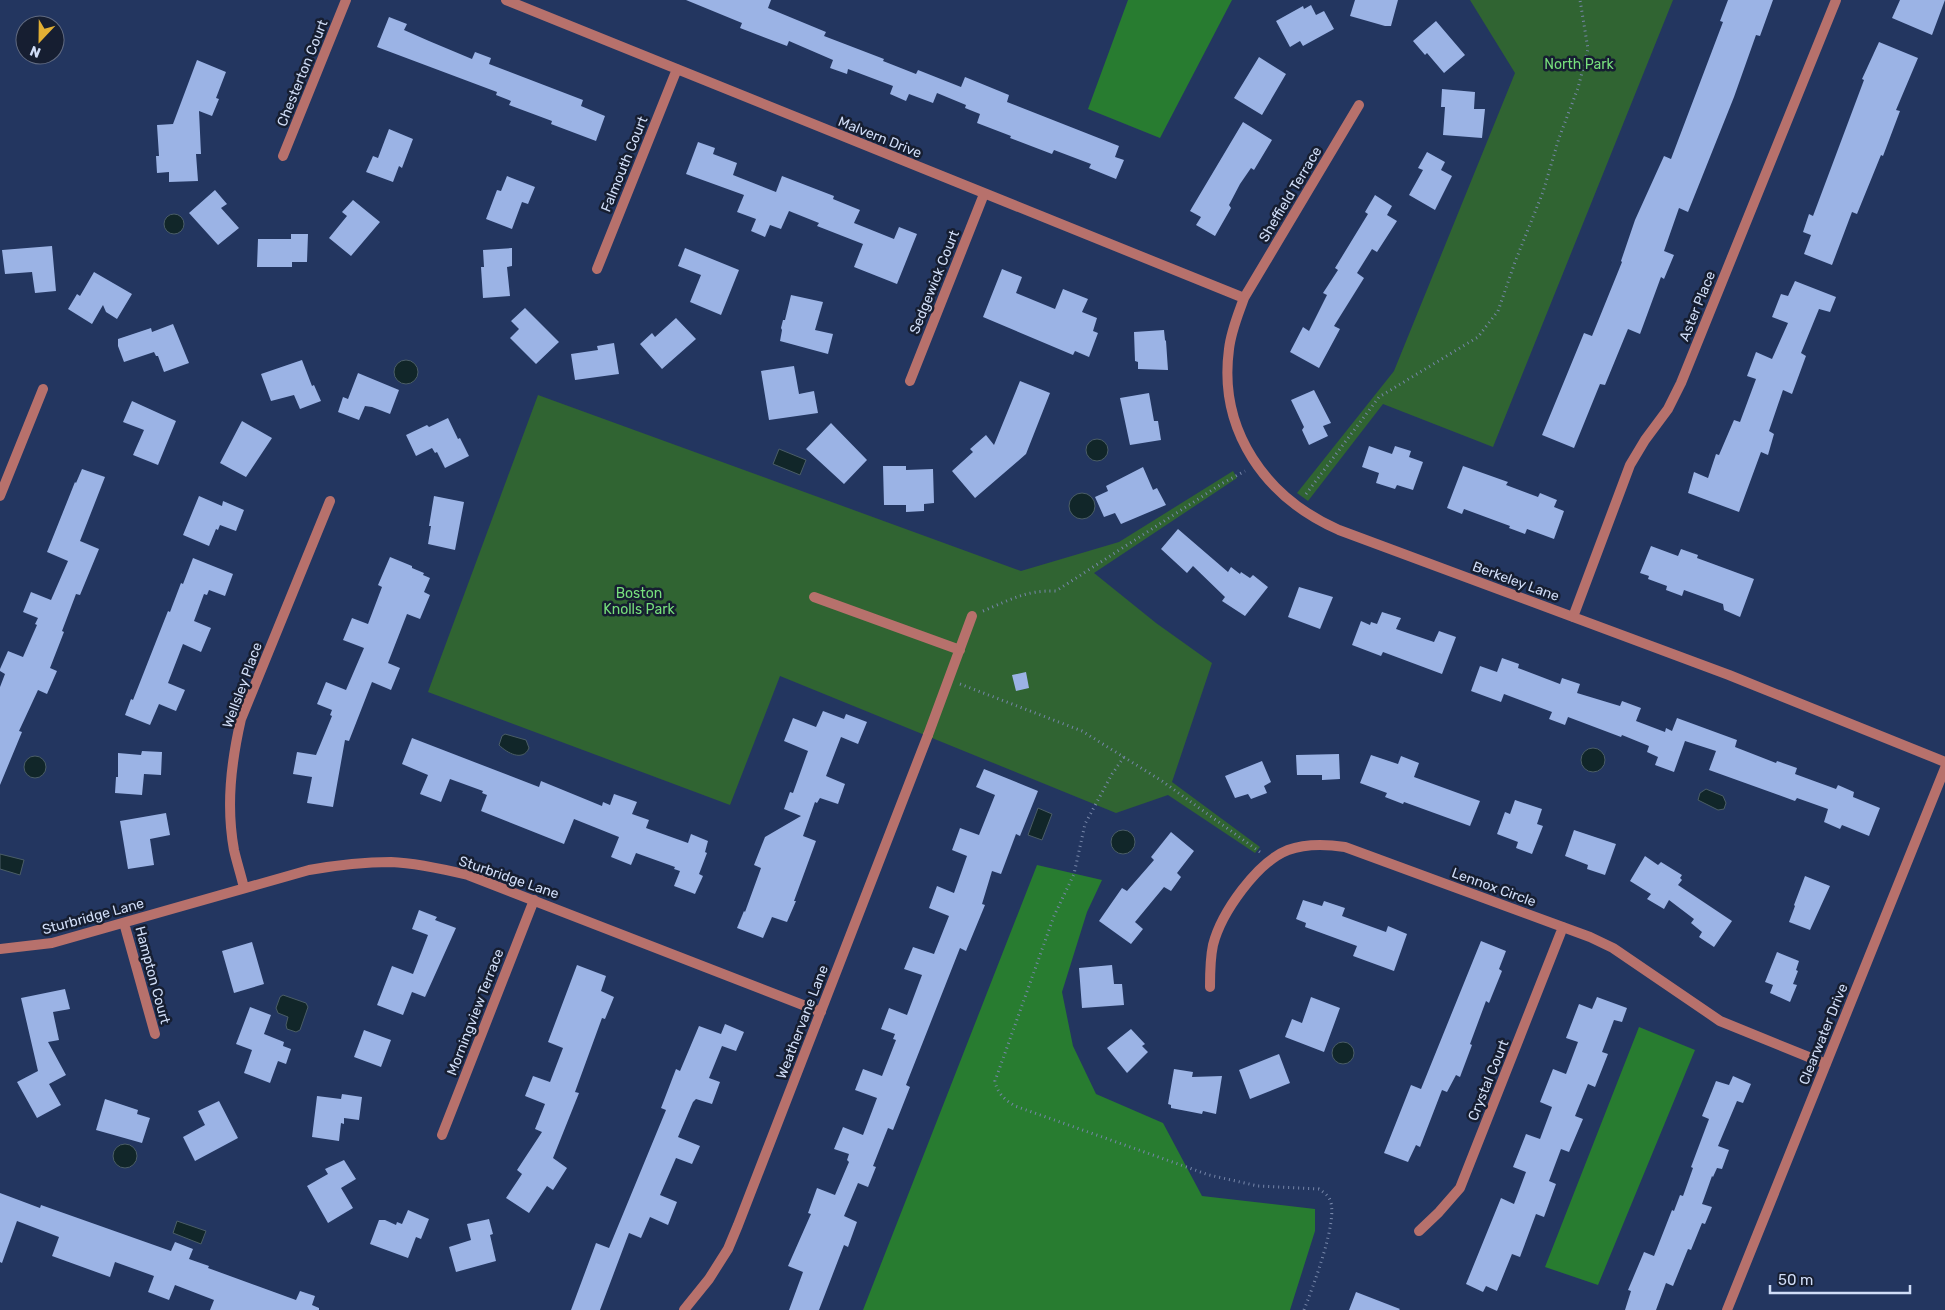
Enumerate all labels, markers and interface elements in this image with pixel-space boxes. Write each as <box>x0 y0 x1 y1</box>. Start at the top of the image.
north arrow <box>15 15 65 65</box>
street label: Chesterton Court <box>273 17 332 129</box>
text: N <box>27 42 43 61</box>
park label: North Park <box>1544 56 1615 73</box>
street label: Falmouth Court <box>598 113 652 215</box>
street label: Malvern Drive <box>836 113 924 162</box>
street label: Sheffield Terrace <box>1255 143 1326 245</box>
street label: Sedgewick Court <box>906 227 963 337</box>
street label: Aster Place <box>1676 269 1719 344</box>
street label: Berkeley Lane <box>1470 558 1562 605</box>
park label: Boston Knolls Park <box>603 585 675 618</box>
street label: Wellsley Place <box>219 640 266 730</box>
street label: Sturbridge Lane <box>456 852 561 903</box>
street label: Lennox Circle <box>1449 864 1538 911</box>
street label: Sturbridge Lane <box>40 895 146 938</box>
street label: Hampton Court <box>131 924 174 1026</box>
street label: Morningview Terrace <box>443 946 508 1078</box>
street label: Weathervane Lane <box>773 963 832 1081</box>
street label: Clearwater Drive <box>1795 981 1852 1087</box>
street label: Crystal Court <box>1464 1037 1513 1123</box>
scale bar <box>1770 1262 1910 1294</box>
text: 50 m <box>1778 1271 1813 1289</box>

